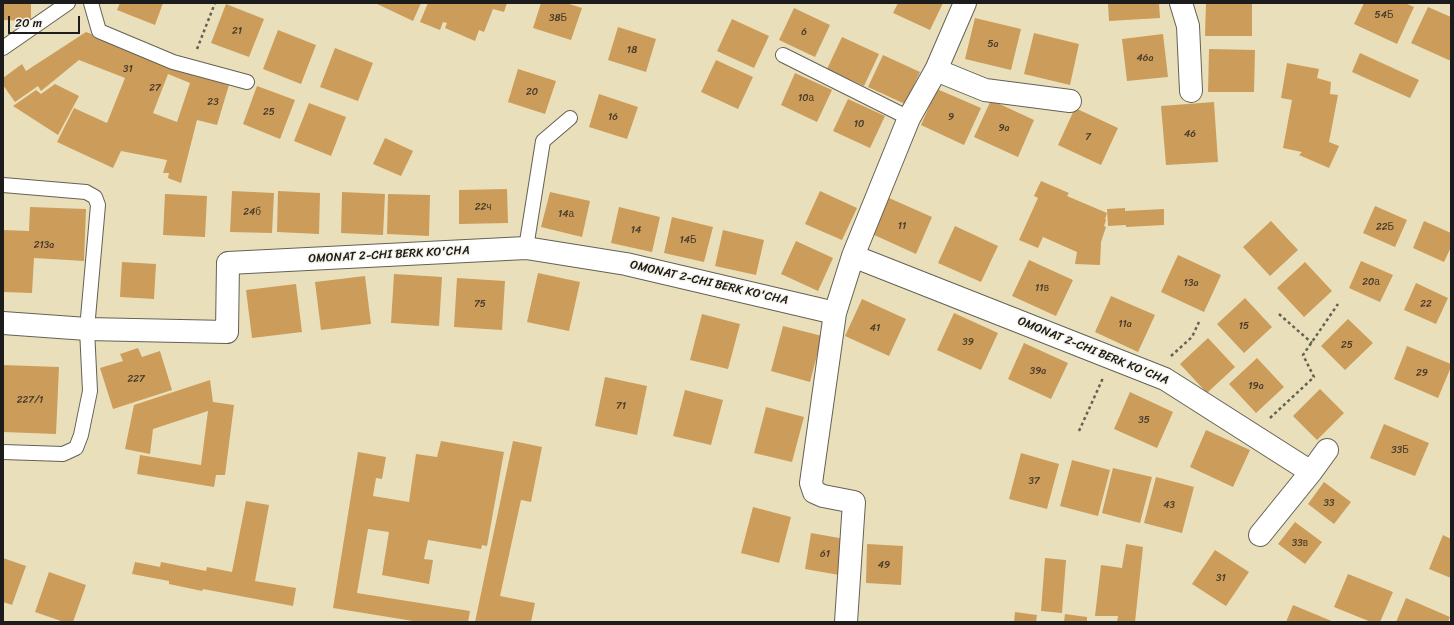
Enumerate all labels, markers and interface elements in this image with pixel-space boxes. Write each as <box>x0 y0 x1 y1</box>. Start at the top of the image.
scale bar <box>10 8 82 34</box>
house number: 54Б <box>1375 9 1393 21</box>
text: 20 m <box>15 12 42 34</box>
house number: 38Б <box>549 12 567 24</box>
house number: 21 <box>232 25 242 37</box>
house number: 6 <box>801 26 807 38</box>
house number: 5a <box>987 38 999 50</box>
house number: 18 <box>627 44 637 56</box>
house number: 46a <box>1137 52 1153 64</box>
house number: 31 <box>123 63 133 75</box>
house number: 27 <box>149 82 161 94</box>
house number: 20 <box>526 86 538 98</box>
house number: 10а <box>798 92 814 104</box>
house number: 23 <box>207 96 219 108</box>
house number: 25 <box>263 106 275 118</box>
house number: 16 <box>608 111 618 123</box>
house number: 9 <box>948 111 954 123</box>
house number: 10 <box>854 118 864 130</box>
house number: 9a <box>998 122 1010 134</box>
house number: 46 <box>1184 128 1196 140</box>
house number: 7 <box>1085 131 1091 143</box>
house number: 22ч <box>475 201 491 213</box>
house number: 24б <box>243 206 261 218</box>
house number: 14а <box>558 208 574 220</box>
house number: 11 <box>898 220 906 232</box>
house number: 22Б <box>1376 221 1394 233</box>
house number: 14 <box>631 224 641 236</box>
house number: 14Б <box>679 234 697 246</box>
house number: 213a <box>34 239 54 251</box>
street label: OMONAT 2-CHI BERK KO'CHA <box>308 244 470 266</box>
street label: OMONAT 2-CHI BERK KO'CHA <box>629 258 789 308</box>
house number: 20а <box>1362 276 1380 288</box>
house number: 13a <box>1184 277 1198 289</box>
house number: 11в <box>1035 282 1049 294</box>
house number: 75 <box>474 298 486 310</box>
house number: 22 <box>1420 298 1432 310</box>
street label: OMONAT 2-CHI BERK KO'CHA <box>1015 314 1171 388</box>
house number: 11a <box>1118 318 1132 330</box>
house number: 15 <box>1239 320 1249 332</box>
house number: 41 <box>870 322 880 334</box>
house number: 39 <box>962 336 974 348</box>
house number: 25 <box>1341 339 1353 351</box>
house number: 39a <box>1030 365 1046 377</box>
house number: 29 <box>1416 367 1428 379</box>
house number: 227 <box>127 373 145 385</box>
house number: 19a <box>1248 380 1264 392</box>
house number: 227/1 <box>17 394 43 406</box>
house number: 71 <box>616 400 626 412</box>
house number: 35 <box>1138 414 1150 426</box>
house number: 33Б <box>1391 444 1409 456</box>
house number: 37 <box>1028 475 1040 487</box>
house number: 33 <box>1324 497 1334 509</box>
house number: 43 <box>1163 499 1175 511</box>
house number: 33в <box>1292 537 1308 549</box>
house number: 61 <box>820 548 830 560</box>
house number: 49 <box>878 559 890 571</box>
house number: 31 <box>1216 572 1226 584</box>

